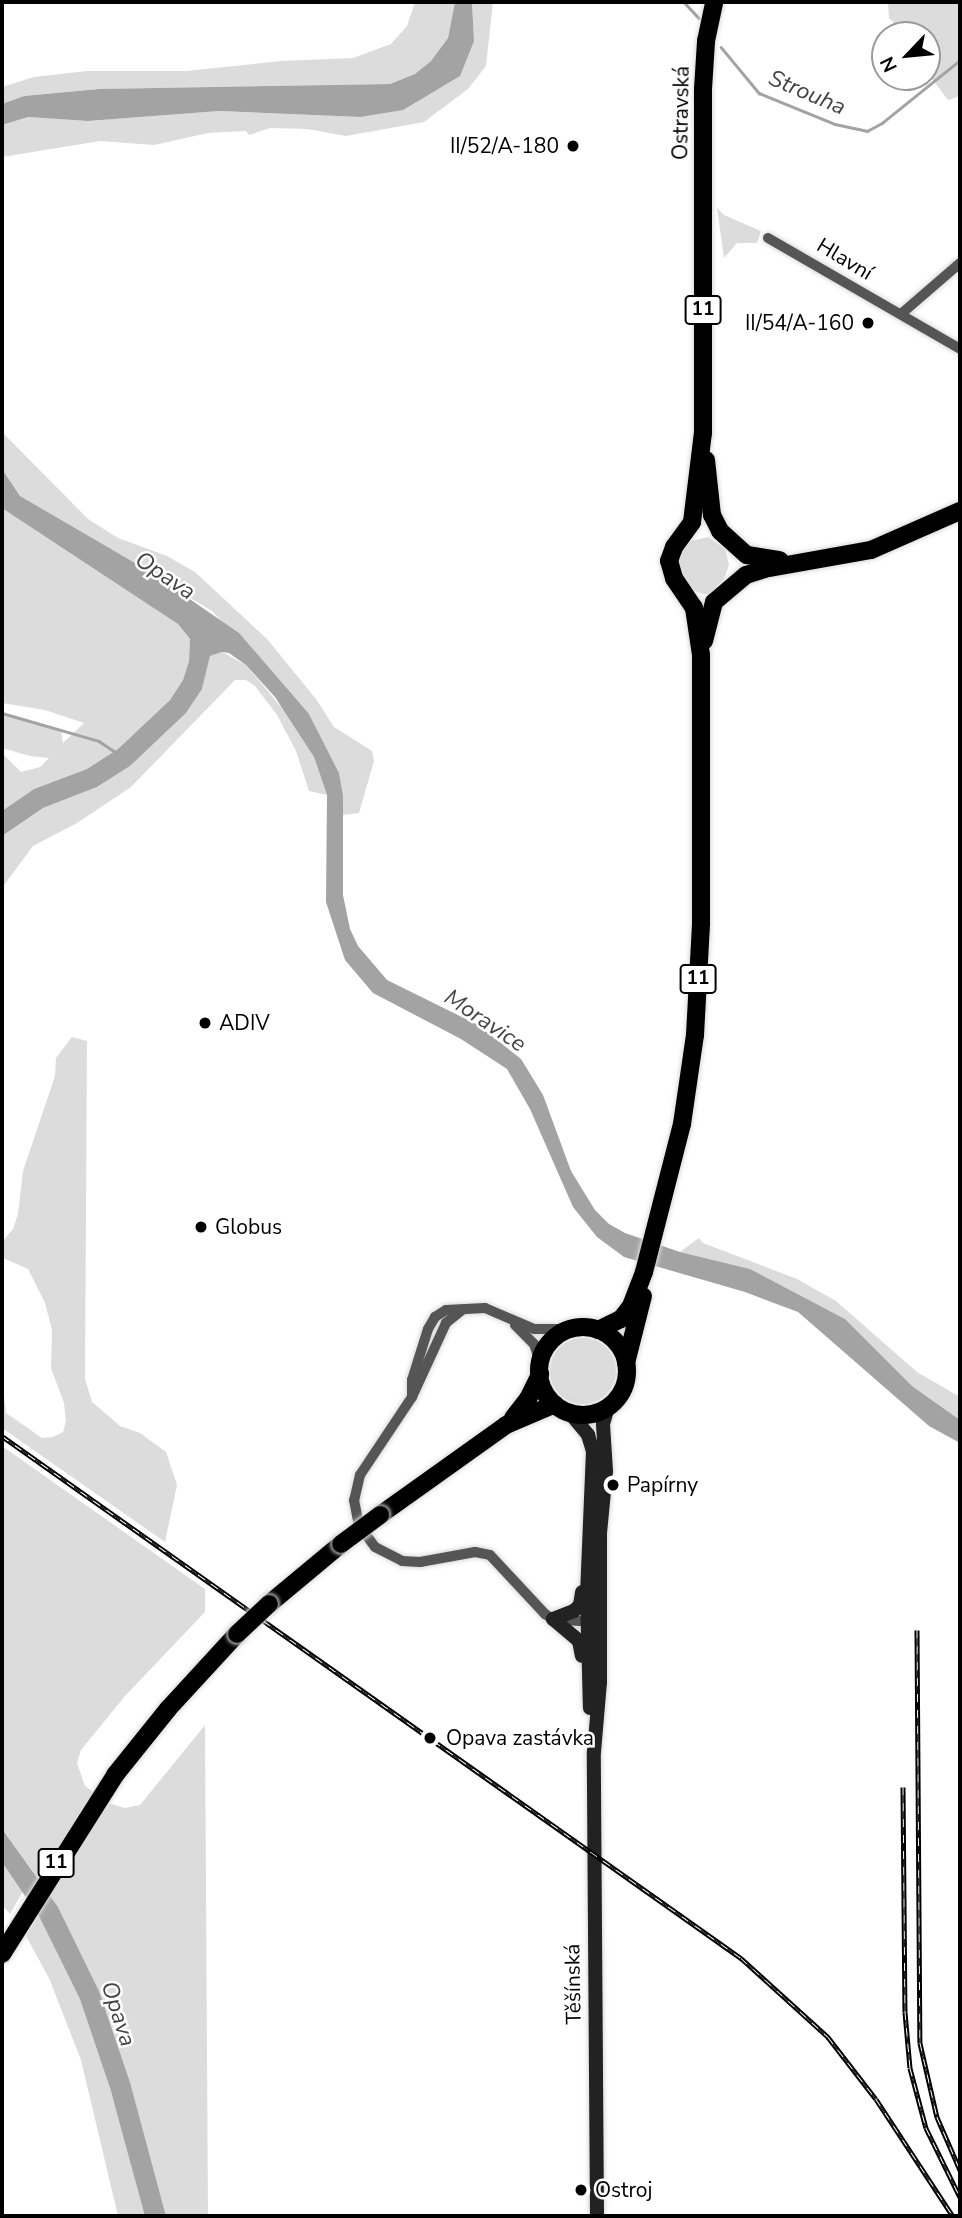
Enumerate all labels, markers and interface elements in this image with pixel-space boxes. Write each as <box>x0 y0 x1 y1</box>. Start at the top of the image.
north arrow <box>871 21 941 91</box>
text: N <box>874 52 904 76</box>
water label: Strouha <box>764 64 850 122</box>
street label: Ostravská <box>668 66 694 160</box>
place label: II/52/A-180 <box>450 133 559 159</box>
marker: II/52/A-180 <box>565 138 581 154</box>
street label: Hlavní <box>812 233 878 285</box>
road number: 11 <box>684 294 722 326</box>
place label: II/54/A-160 <box>745 310 854 336</box>
marker: II/54/A-160 <box>860 315 876 331</box>
water label: Opava <box>130 546 200 606</box>
road number: 11 <box>679 964 717 995</box>
water label: Moravice <box>439 984 531 1058</box>
place label: ADIV <box>219 1010 270 1036</box>
marker: ADIV <box>197 1015 213 1031</box>
place label: Globus <box>215 1214 282 1240</box>
marker: Globus <box>193 1219 209 1235</box>
place label: Papírny <box>627 1472 698 1498</box>
marker: Papírny <box>605 1477 621 1493</box>
place label: Opava zastávka <box>446 1725 594 1751</box>
marker: Opava zastávka <box>420 1728 440 1748</box>
road number: 11 <box>37 1848 75 1879</box>
street label: Těšínská <box>560 1943 586 2025</box>
water label: Opava <box>95 1978 141 2050</box>
place label: Ostroj <box>595 2177 652 2203</box>
marker: Ostroj <box>573 2182 589 2198</box>

